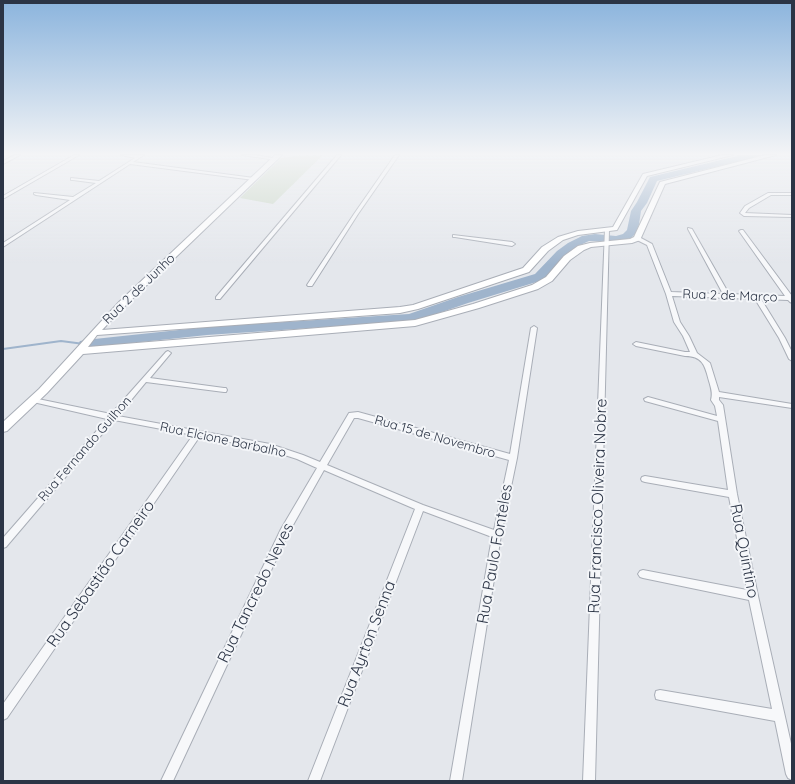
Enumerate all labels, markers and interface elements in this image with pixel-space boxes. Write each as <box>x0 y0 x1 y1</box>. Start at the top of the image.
street label: Rua 2 de Junho <box>100 251 178 327</box>
street label: Rua 2 de Março <box>682 287 778 305</box>
street label: Rua Fernando Guilhon <box>35 393 135 505</box>
street label: Rua Francisco Oliveira Nobre <box>585 398 611 614</box>
street label: Rua 15 de Novembro <box>373 412 497 462</box>
street label: Rua Elcione Barbalho <box>158 419 288 461</box>
street label: Rua Paulo Fonteles <box>473 483 517 625</box>
street label: Rua Sebastião Carneiro <box>43 497 159 651</box>
street label: Rua Quintino <box>725 502 763 600</box>
street label: Rua Tancredo Neves <box>214 520 298 666</box>
street label: Rua Ayrton Senna <box>334 578 400 710</box>

